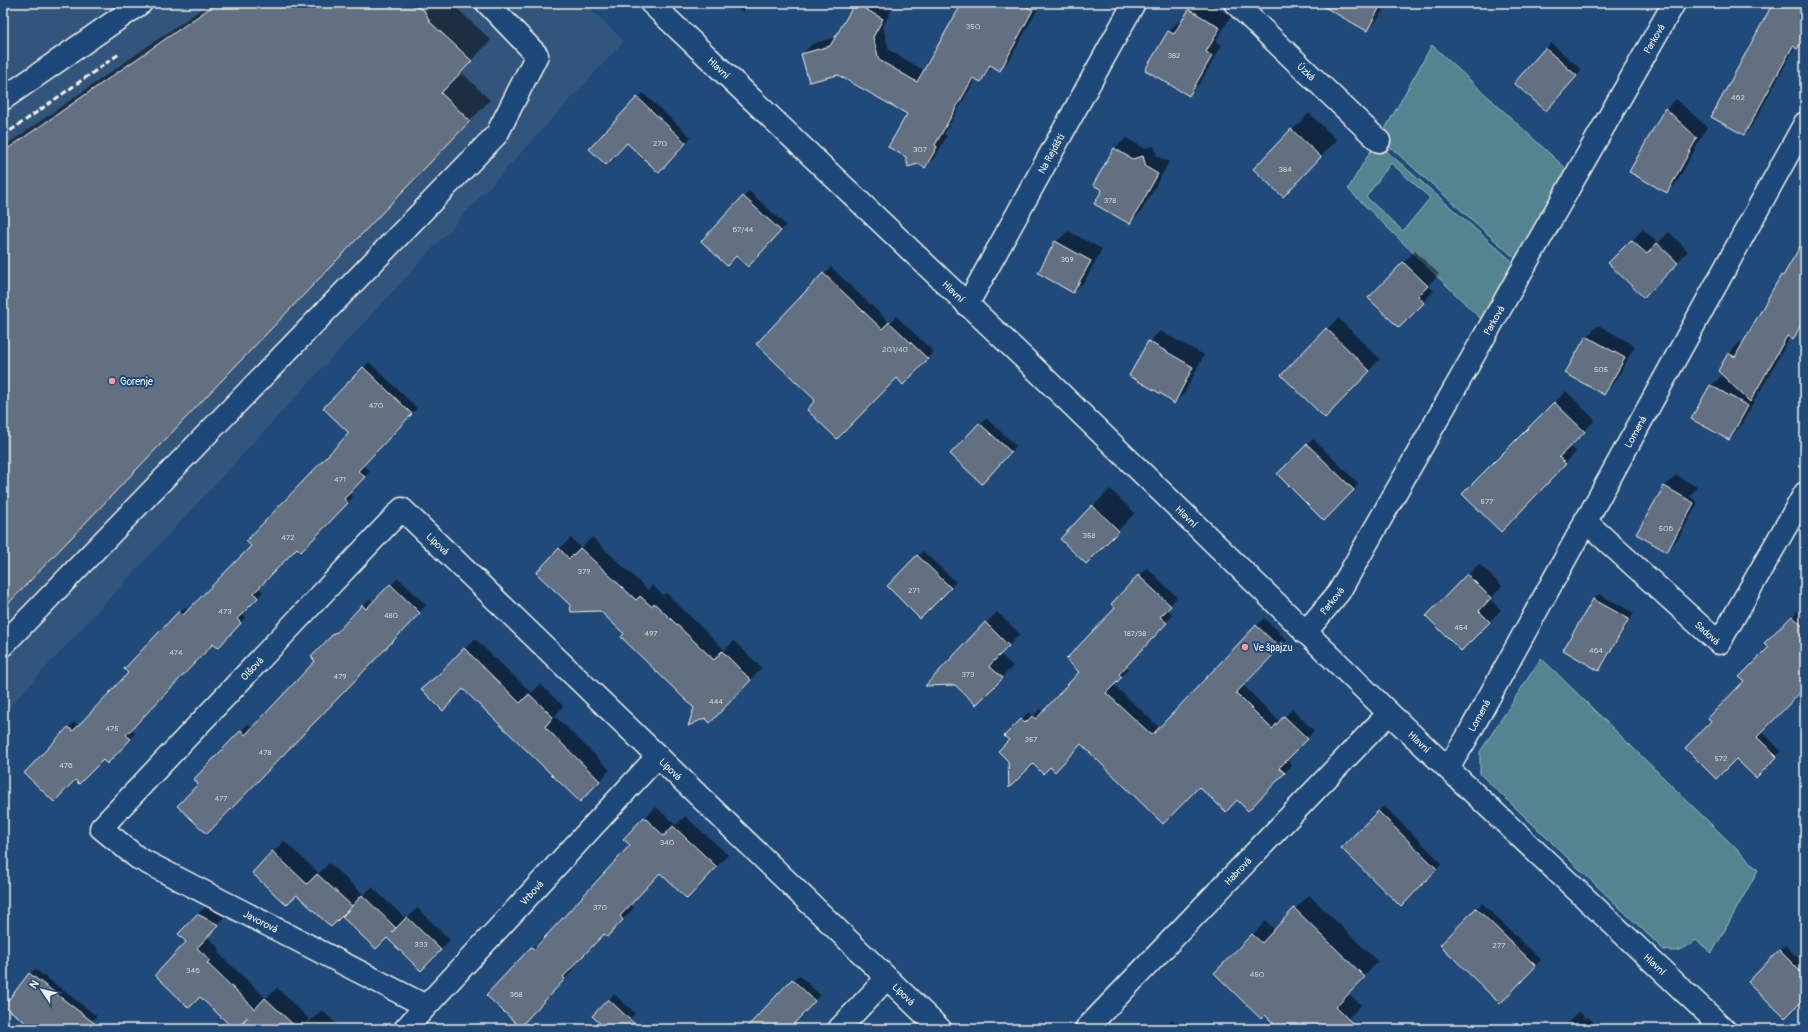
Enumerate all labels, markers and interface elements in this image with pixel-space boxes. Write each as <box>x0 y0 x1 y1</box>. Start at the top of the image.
house number: 350 <box>966 22 981 31</box>
street label: Parková <box>1642 22 1668 56</box>
house number: 382 <box>1168 51 1181 60</box>
street label: Hlavní <box>705 55 732 82</box>
street label: Úzká <box>1294 60 1318 84</box>
house number: 462 <box>1731 93 1745 102</box>
street label: Na Rejdišti <box>1036 132 1068 176</box>
house number: 270 <box>653 139 668 148</box>
house number: 307 <box>913 145 928 154</box>
house number: 384 <box>1278 165 1292 174</box>
house number: 378 <box>1104 196 1116 205</box>
house number: 67/44 <box>733 225 754 234</box>
house number: 369 <box>1060 255 1074 264</box>
street label: Hlavní <box>939 279 967 306</box>
street label: Parková <box>1481 303 1508 338</box>
house number: 201/40 <box>882 345 909 354</box>
house number: 505 <box>1594 365 1608 374</box>
marker: Gorenje <box>107 376 117 386</box>
place label: Gorenje <box>120 376 153 388</box>
house number: 470 <box>369 401 384 410</box>
street label: Lomená <box>1622 414 1650 450</box>
house number: 471 <box>334 475 346 484</box>
house number: 577 <box>1481 497 1494 506</box>
street label: Hlavní <box>1172 504 1200 531</box>
house number: 506 <box>1659 524 1674 533</box>
street label: Lipová <box>423 531 451 558</box>
house number: 358 <box>1083 531 1095 540</box>
house number: 472 <box>281 533 295 542</box>
house number: 379 <box>578 567 590 576</box>
street label: Parková <box>1318 585 1348 617</box>
house number: 271 <box>908 586 920 595</box>
house number: 473 <box>218 607 232 616</box>
house number: 480 <box>384 611 399 620</box>
street label: Sadová <box>1692 619 1722 648</box>
house number: 454 <box>1454 623 1468 632</box>
house number: 497 <box>645 629 658 638</box>
house number: 187/38 <box>1124 629 1146 638</box>
marker: Ve špajzu <box>1240 642 1250 652</box>
place label: Ve špajzu <box>1253 642 1292 654</box>
house number: 464 <box>1589 646 1603 655</box>
house number: 474 <box>169 648 183 657</box>
street label: Olšová <box>239 655 267 683</box>
house number: 373 <box>961 670 975 679</box>
house number: 479 <box>334 672 347 681</box>
house number: 444 <box>709 697 723 706</box>
street label: Lomená <box>1466 698 1494 734</box>
house number: 475 <box>105 724 119 733</box>
street label: Hlavní <box>1405 729 1433 756</box>
house number: 357 <box>1024 735 1038 744</box>
house number: 478 <box>259 748 271 757</box>
house number: 572 <box>1714 754 1728 763</box>
street label: Lipová <box>656 756 684 783</box>
house number: 476 <box>59 761 73 770</box>
house number: 477 <box>214 794 228 803</box>
house number: 340 <box>660 838 675 847</box>
street label: Habrová <box>1222 855 1255 888</box>
street label: Vrbová <box>518 878 547 908</box>
house number: 370 <box>593 903 608 912</box>
street label: Javorová <box>241 908 280 936</box>
house number: 333 <box>414 940 428 949</box>
house number: 277 <box>1493 941 1506 950</box>
street label: Hlavní <box>1641 951 1668 978</box>
house number: 346 <box>186 966 200 975</box>
north arrow <box>22 970 62 1010</box>
house number: 450 <box>1250 970 1265 979</box>
text: N <box>27 977 42 991</box>
street label: Lipová <box>889 981 917 1009</box>
house number: 368 <box>509 990 523 999</box>

